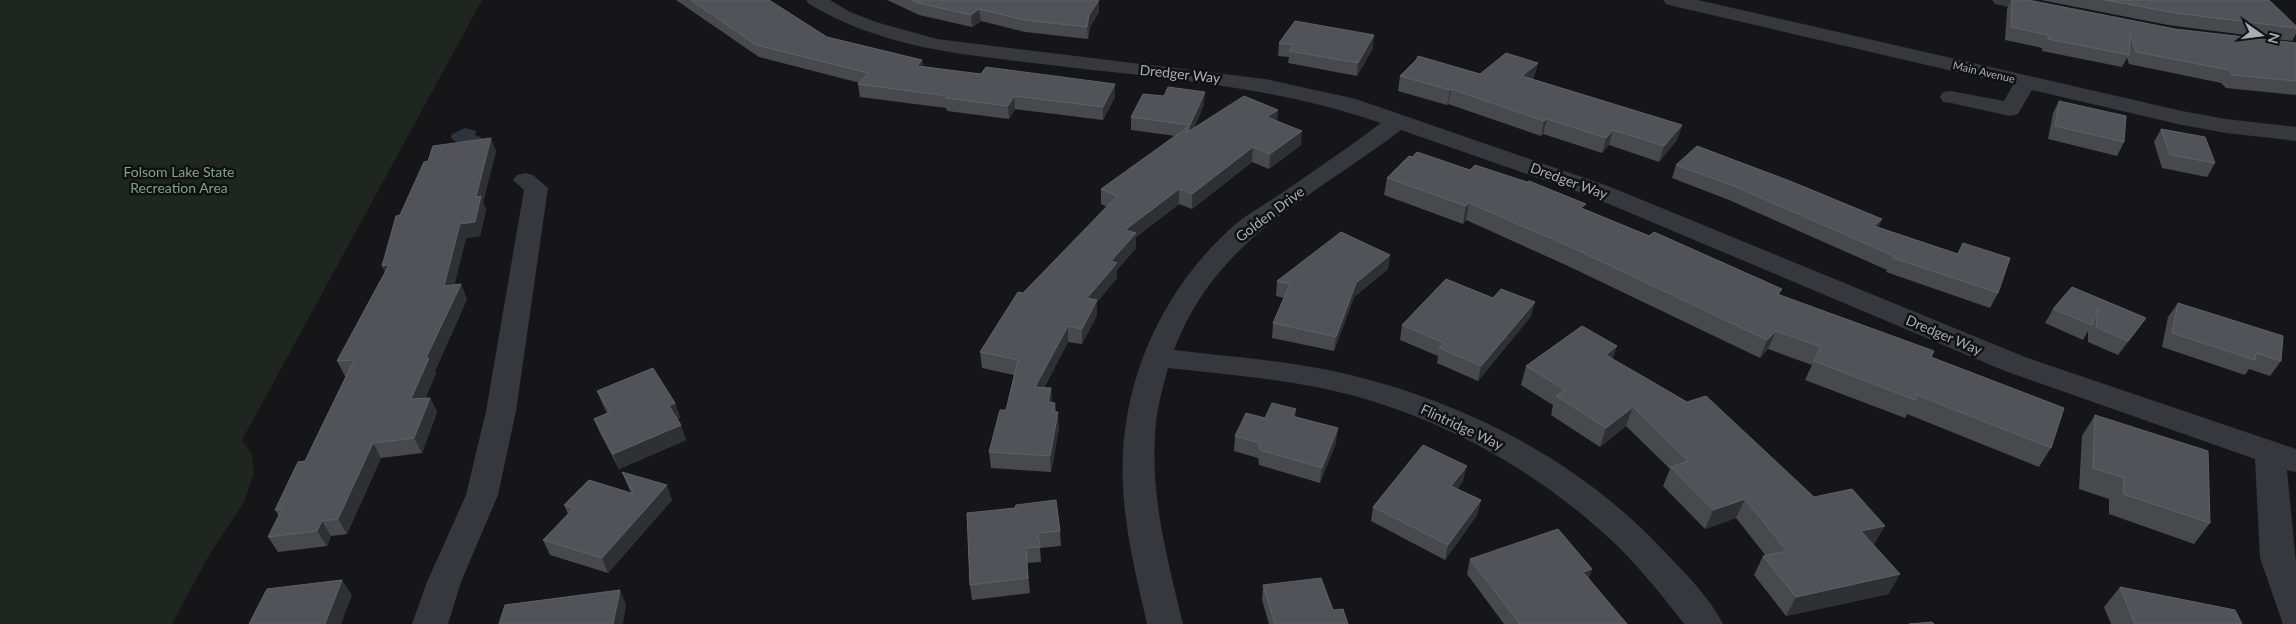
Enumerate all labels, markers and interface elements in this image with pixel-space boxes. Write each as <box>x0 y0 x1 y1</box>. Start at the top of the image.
north arrow <box>2236 10 2286 60</box>
text: N <box>2265 31 2284 46</box>
street label: Main Avenue <box>1952 58 2017 85</box>
street label: Dredger Way <box>1139 61 1222 86</box>
street label: Dredger Way <box>1528 159 1611 203</box>
park label: Folsom Lake State Recreation Area <box>123 163 235 196</box>
street label: Golden Drive <box>1232 182 1307 245</box>
street label: Dredger Way <box>1904 311 1986 358</box>
street label: Flintridge Way <box>1418 400 1507 453</box>

